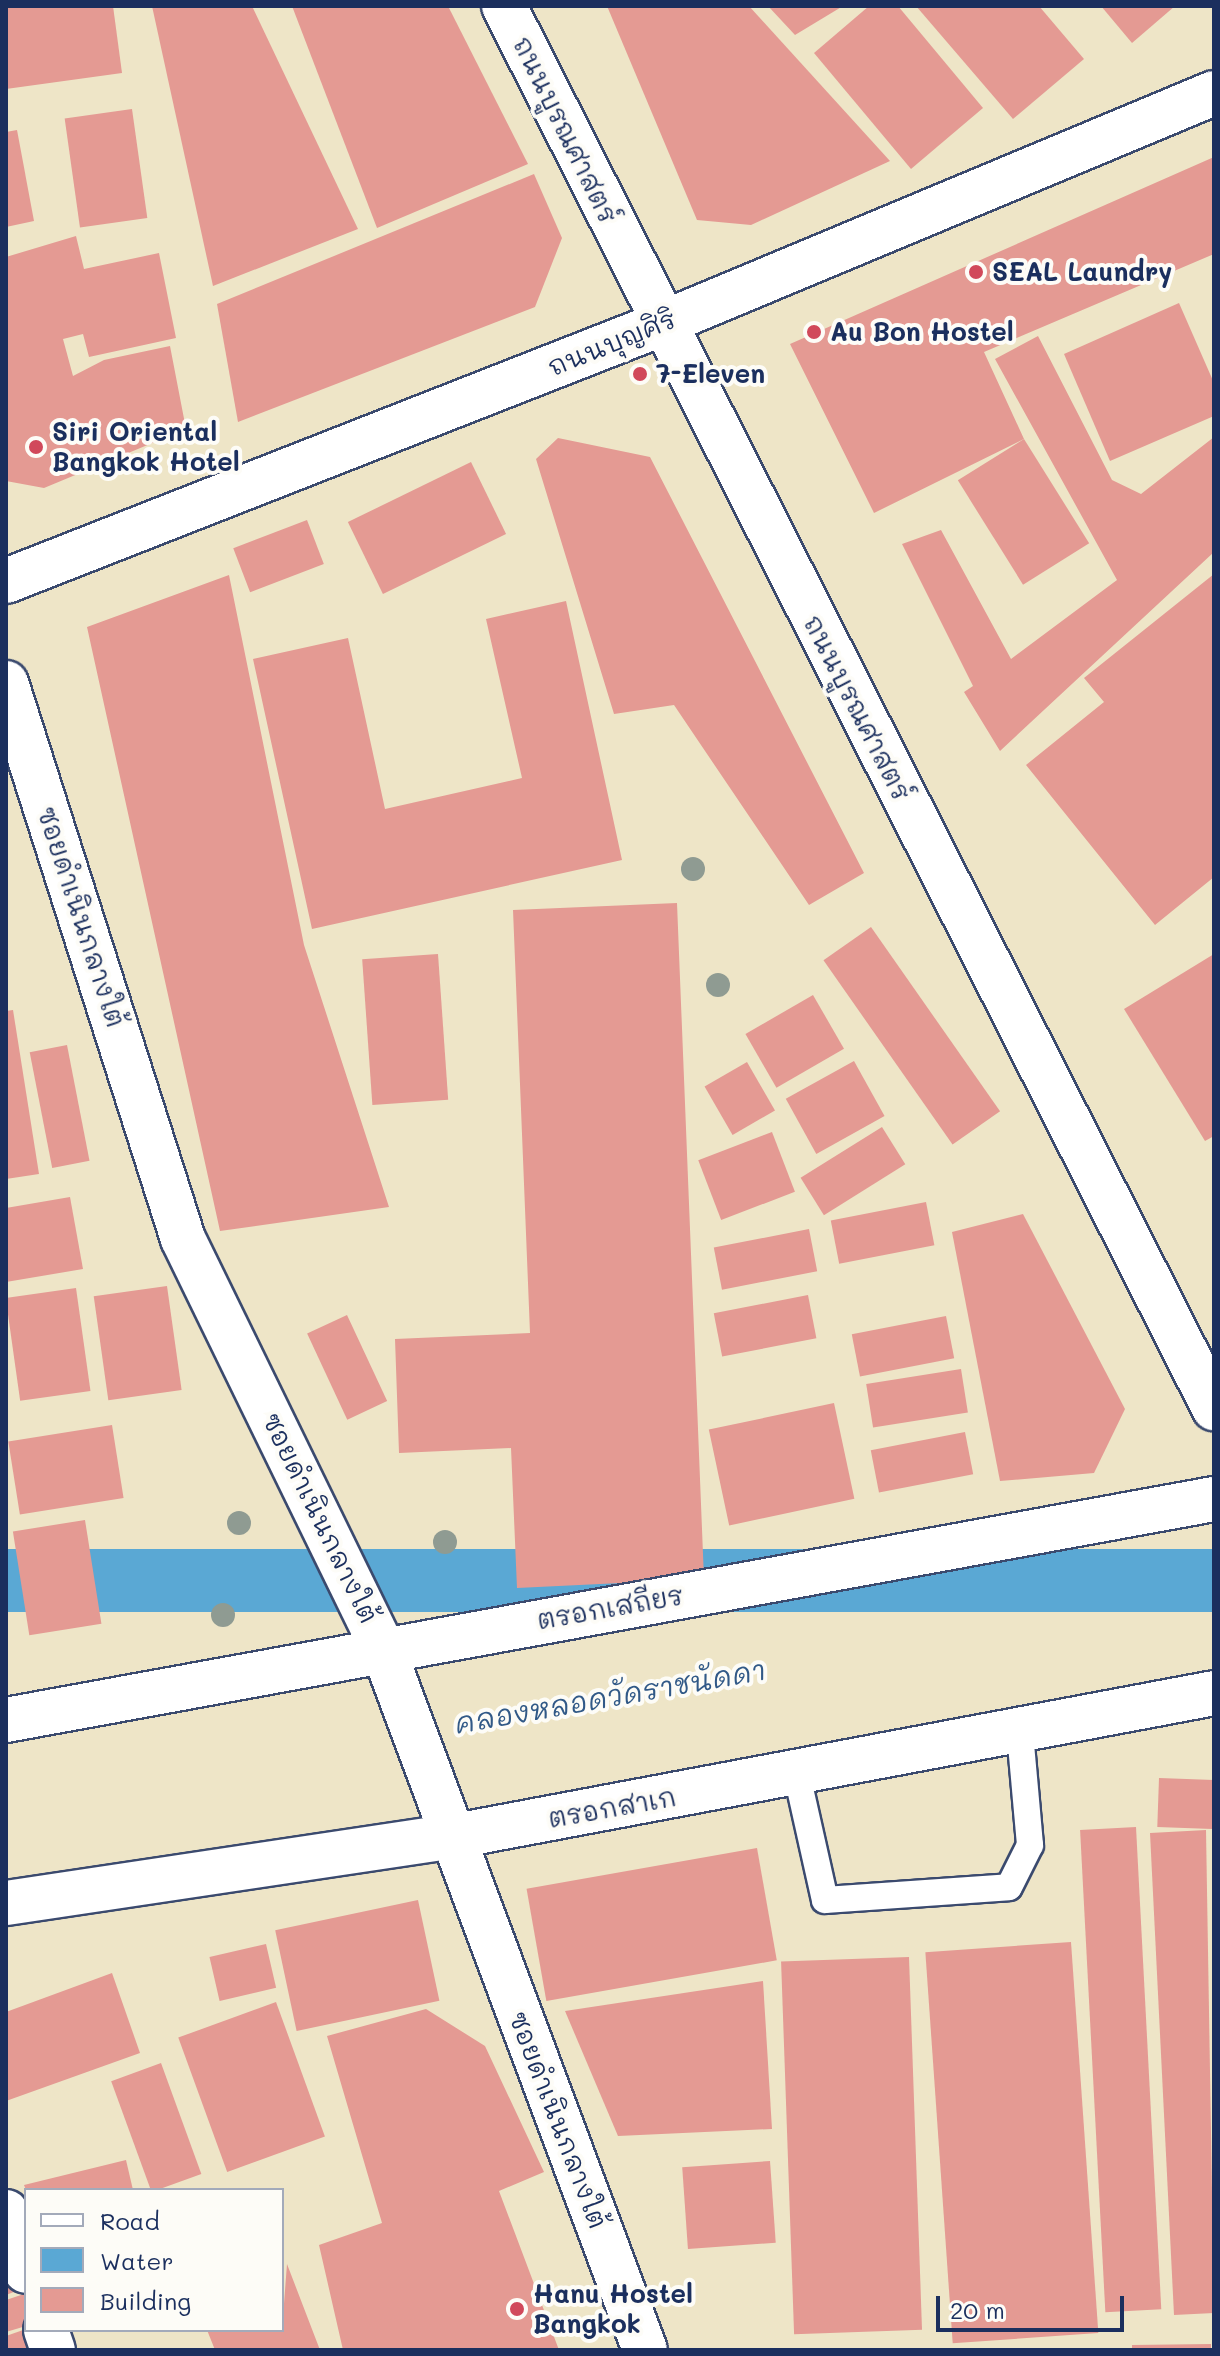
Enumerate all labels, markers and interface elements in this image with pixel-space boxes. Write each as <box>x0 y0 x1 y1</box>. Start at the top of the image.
street label: ถนนบูรณศาสตร์ <box>506 31 624 229</box>
place label: SEAL Laundry <box>992 256 1172 288</box>
marker: SEAL Laundry <box>967 263 985 281</box>
street label: ถนนบุญศิริ <box>543 303 681 383</box>
place label: Au Bon Hostel <box>830 316 1014 348</box>
marker: Au Bon Hostel <box>805 323 823 341</box>
place label: 7-Eleven <box>656 358 765 390</box>
marker: 7-Eleven <box>631 365 649 383</box>
place label: Siri Oriental Bangkok Hotel <box>52 416 240 478</box>
marker: Siri Oriental Bangkok Hotel <box>27 438 45 456</box>
street label: ถนนบูรณศาสตร์ <box>797 610 917 806</box>
street label: ซอยดำเนินกลางใต้ <box>31 803 131 1031</box>
street label: ซอยดำเนินกลางใต้ <box>255 1408 385 1628</box>
street label: ตรอกเสถียร <box>534 1580 686 1636</box>
water label: คลองหลอดวัดราชนัดดา <box>452 1652 768 1740</box>
street label: ตรอกสาเก <box>545 1781 679 1835</box>
street label: ซอยดำเนินกลางใต้ <box>502 2007 614 2233</box>
legend <box>24 2188 284 2332</box>
text: Road <box>100 2205 160 2236</box>
text: Water <box>100 2245 174 2276</box>
place label: Hanu Hostel Bangkok <box>533 2278 693 2340</box>
scale bar <box>940 2280 1128 2330</box>
text: Building <box>100 2285 191 2316</box>
text: 20 m <box>950 2294 1005 2325</box>
marker: Hanu Hostel Bangkok <box>508 2300 526 2318</box>

